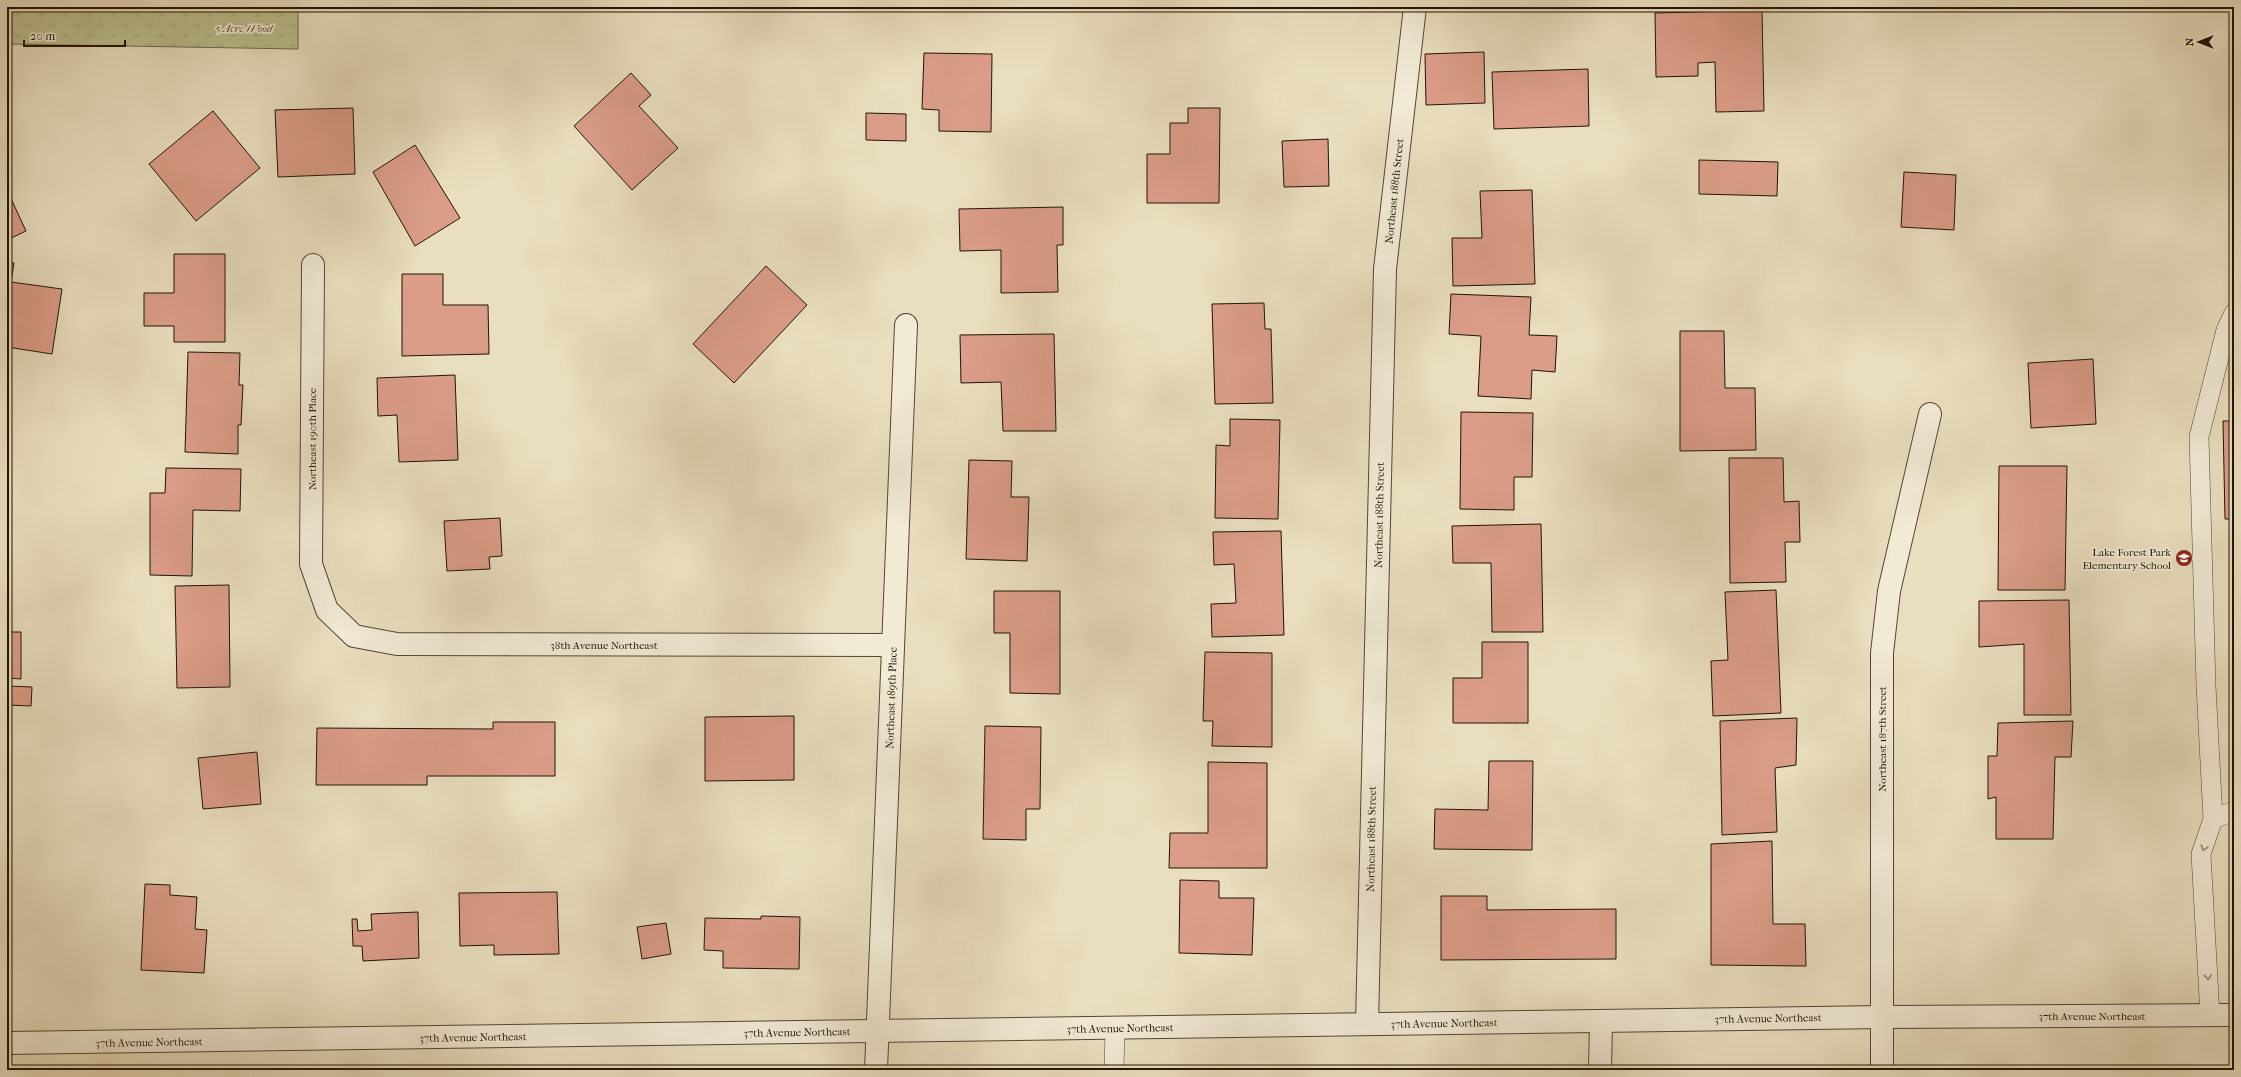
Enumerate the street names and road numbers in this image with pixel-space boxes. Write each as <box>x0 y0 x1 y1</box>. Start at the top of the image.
street label: Northeast 188th Street <box>1383 138 1406 244</box>
street label: Northeast 190th Place <box>306 387 319 490</box>
street label: Northeast 188th Street <box>1372 462 1387 568</box>
street label: 38th Avenue Northeast <box>550 639 658 652</box>
street label: Northeast 189th Place <box>883 646 900 749</box>
street label: Northeast 187th Street <box>1876 686 1889 792</box>
street label: Northeast 188th Street <box>1364 786 1379 892</box>
street label: 37th Avenue Northeast <box>2038 1010 2146 1023</box>
street label: 37th Avenue Northeast <box>1714 1011 1822 1026</box>
street label: 37th Avenue Northeast <box>1390 1016 1498 1031</box>
street label: 37th Avenue Northeast <box>1066 1021 1174 1036</box>
street label: 37th Avenue Northeast <box>743 1025 851 1040</box>
street label: 37th Avenue Northeast <box>419 1030 527 1045</box>
street label: 37th Avenue Northeast <box>95 1035 203 1050</box>

